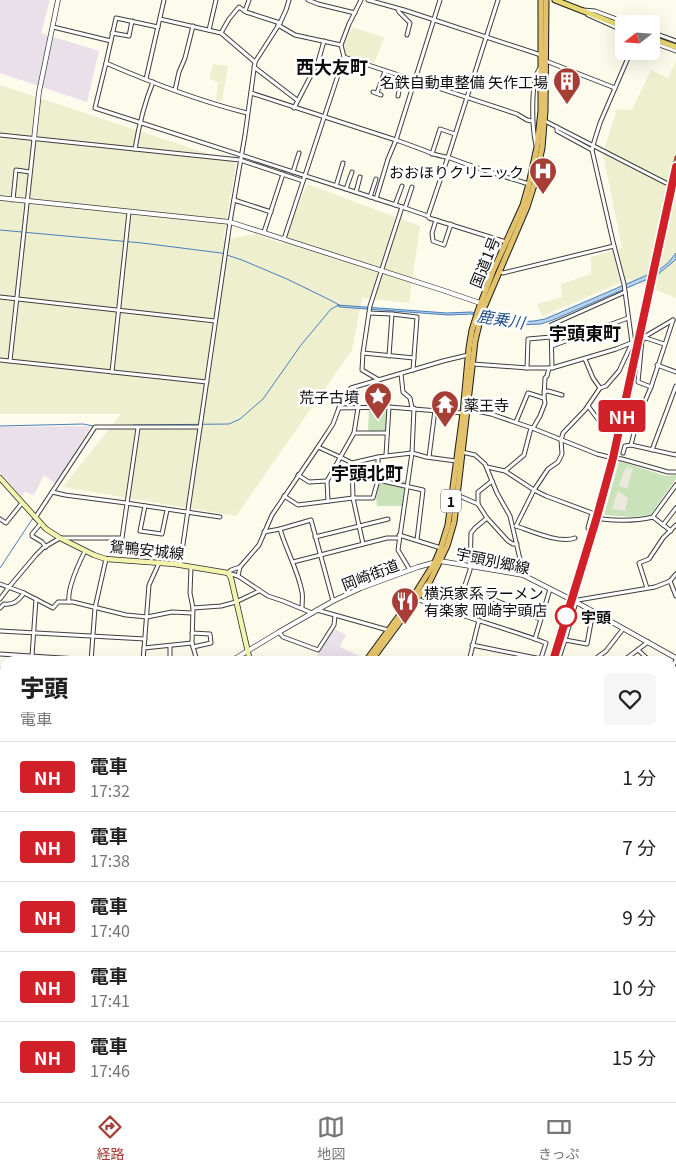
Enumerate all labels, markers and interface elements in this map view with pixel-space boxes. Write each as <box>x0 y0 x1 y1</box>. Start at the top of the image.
north arrow <box>615 15 660 60</box>
map controls <box>615 15 660 60</box>
district label: 西大友町 <box>296 53 368 79</box>
building icon: 名鉄自動車整備 矢作工場 <box>552 66 582 105</box>
place label: 名鉄自動車整備 矢作工場 <box>380 71 548 92</box>
hospital icon: おおほりクリニック <box>528 156 558 195</box>
place label: おおほりクリニック <box>389 161 524 182</box>
street label: 国道1号 <box>464 233 504 291</box>
water label: 鹿乗川 <box>475 302 529 334</box>
district label: 宇頭東町 <box>549 319 621 345</box>
place icon: 荒子古墳 <box>363 381 393 420</box>
place label: 荒子古墳 <box>299 386 359 407</box>
temple icon: 薬王寺 <box>430 389 460 428</box>
place label: 薬王寺 <box>464 394 509 415</box>
line badge: NH <box>600 400 644 432</box>
text: NH <box>608 403 636 429</box>
district label: 宇頭北町 <box>331 459 403 485</box>
road number: 1 <box>441 490 461 512</box>
street label: 鴛鴨安城線 <box>109 535 185 563</box>
street label: 宇頭別郷線 <box>454 542 532 578</box>
street label: 岡崎街道 <box>338 553 402 595</box>
place label: 横浜家系ラーメン 有楽家 岡崎宇頭店 <box>424 582 547 620</box>
restaurant icon: 横浜家系ラーメン 有楽家 岡崎宇頭店 <box>390 586 420 625</box>
marker: 宇頭 <box>555 605 577 627</box>
place label: 宇頭 <box>581 606 611 627</box>
text: 宇頭 <box>20 669 68 704</box>
button: heart <box>604 673 656 725</box>
text: 電車 <box>20 706 52 730</box>
text: 電車 <box>90 751 128 778</box>
text: 1 分 <box>622 763 656 790</box>
text: NH <box>34 764 61 790</box>
text: 17:32 <box>90 778 130 802</box>
text: 電車 <box>90 821 128 848</box>
text: 7 分 <box>622 833 656 860</box>
text: NH <box>34 834 61 860</box>
text: 17:38 <box>90 848 130 872</box>
text: 電車 <box>90 891 128 918</box>
text: 9 分 <box>622 903 656 930</box>
text: NH <box>34 904 61 930</box>
text: 17:40 <box>90 918 130 942</box>
text: 電車 <box>90 961 128 988</box>
text: 10 分 <box>612 973 656 1000</box>
text: NH <box>34 974 61 1000</box>
text: 17:41 <box>90 988 130 1012</box>
text: 電車 <box>90 1031 128 1058</box>
text: 15 分 <box>612 1043 656 1070</box>
text: NH <box>34 1044 61 1070</box>
text: 17:46 <box>90 1058 130 1082</box>
tab: 経路 <box>96 1113 124 1163</box>
tab: 地図 <box>317 1113 345 1163</box>
tab: きっぷ <box>538 1113 580 1163</box>

